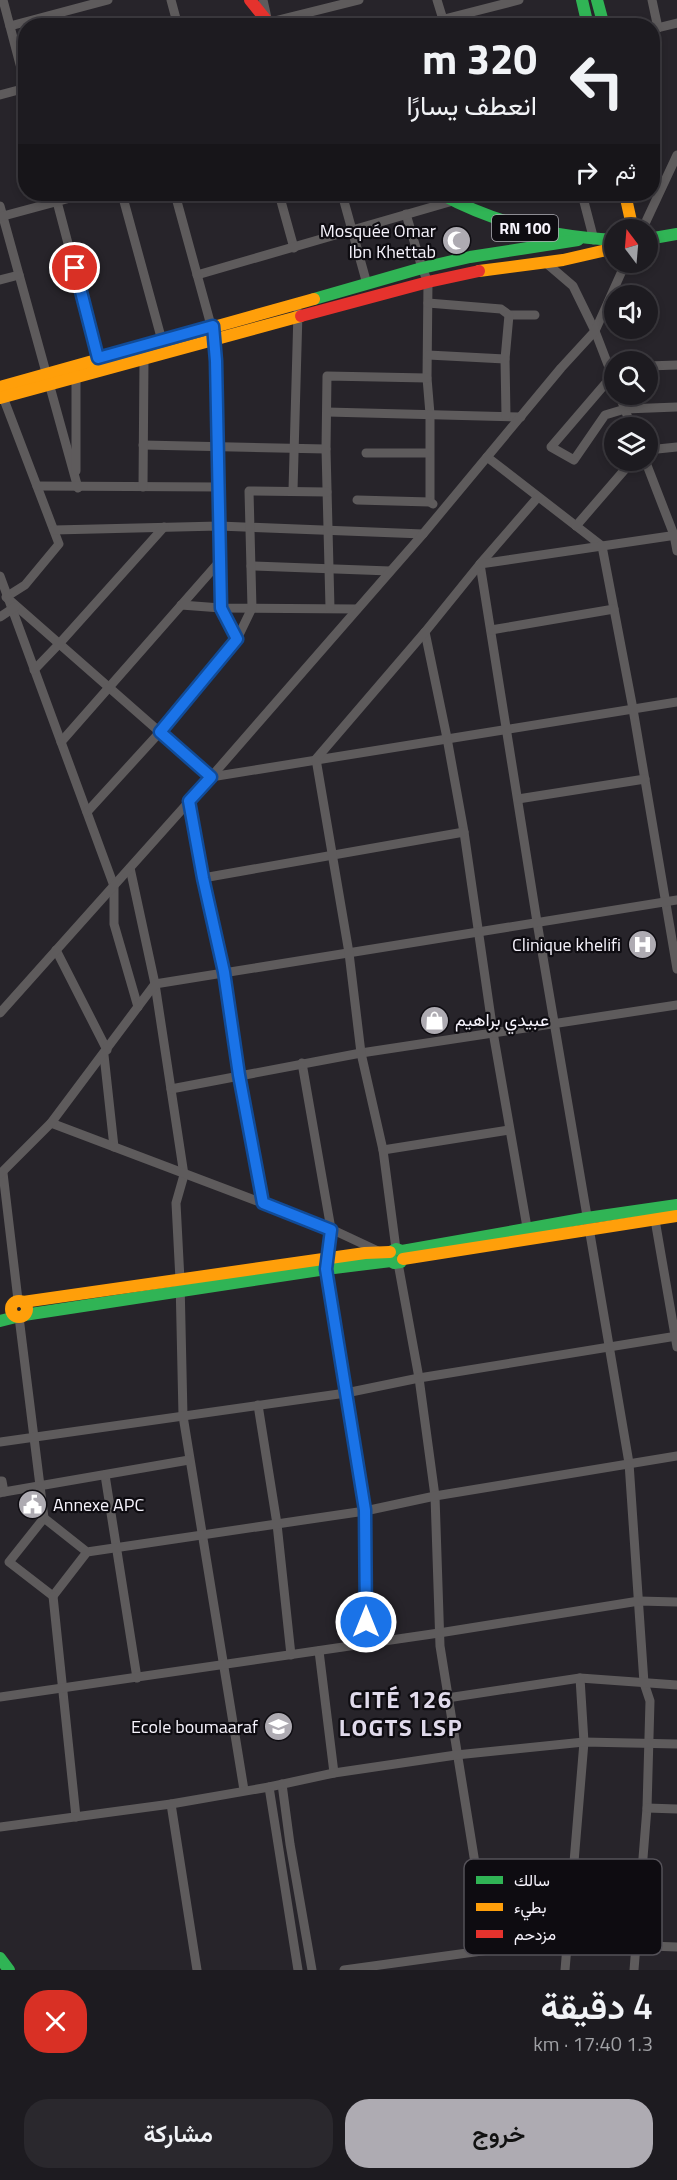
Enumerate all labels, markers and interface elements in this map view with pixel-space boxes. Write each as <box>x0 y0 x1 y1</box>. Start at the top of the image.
text: 320 m <box>422 26 537 90</box>
icon: left <box>558 42 636 120</box>
text: انعطف يسارًا <box>406 84 537 125</box>
text: ثم <box>615 154 636 188</box>
icon: right <box>570 156 603 189</box>
road number: RN 100 <box>492 215 558 241</box>
place label: Mosquée Omar Ibn Khettab <box>320 217 436 265</box>
north arrow <box>604 219 658 273</box>
map controls <box>604 219 658 471</box>
mosque icon: Mosquée Omar Ibn Khettab <box>441 225 473 257</box>
pin <box>49 242 100 293</box>
icon: arrive <box>58 251 91 284</box>
button: sound <box>604 285 658 339</box>
button: search <box>604 351 658 405</box>
button: layers <box>604 417 658 471</box>
hospital icon: Clinique khelifi <box>626 929 658 961</box>
place label: Clinique khelifi <box>512 931 621 958</box>
shop icon: عبيدي براهيم <box>418 1004 450 1036</box>
place label: عبيدي براهيم <box>455 1006 549 1035</box>
public building icon: Annexe APC <box>16 1489 48 1521</box>
place label: Annexe APC <box>53 1491 144 1518</box>
position arrow <box>334 1590 398 1654</box>
district label: CITÉ 126 LOGTS LSP <box>339 1681 463 1745</box>
school or university icon: Ecole boumaaraf <box>263 1711 295 1743</box>
place label: Ecole boumaaraf <box>131 1713 258 1740</box>
legend <box>464 1859 662 1955</box>
text: سالك <box>514 1868 550 1892</box>
text: بطيء <box>514 1895 546 1921</box>
text: مزدحم <box>514 1922 556 1946</box>
text: 4 دقيقة <box>540 1978 653 2033</box>
button: close <box>24 1990 87 2053</box>
text: 1.3 km · 17:40 <box>533 2028 653 2059</box>
button: مشاركة <box>24 2099 333 2168</box>
button: خروج <box>345 2099 653 2168</box>

